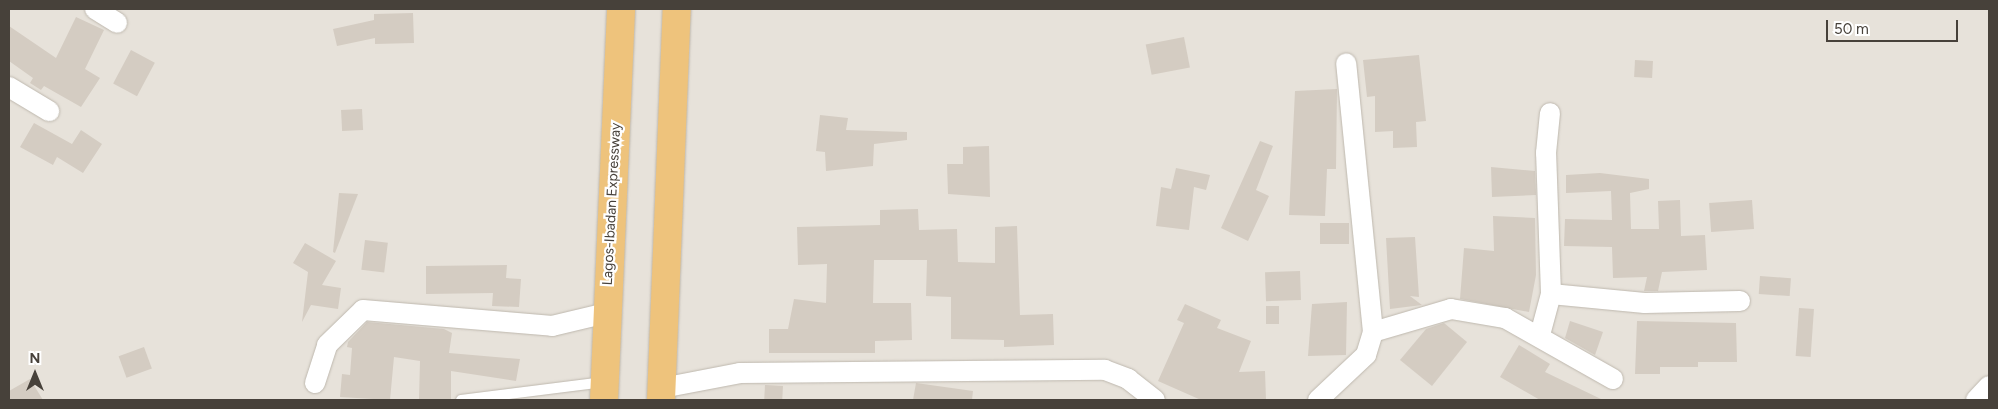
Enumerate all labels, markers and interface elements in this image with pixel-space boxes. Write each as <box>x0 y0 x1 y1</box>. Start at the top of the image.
scale bar <box>1828 10 1960 42</box>
text: 50 m <box>1834 20 1869 38</box>
street label: Lagos-Ibadan Expressway <box>599 122 625 286</box>
north arrow <box>10 349 60 399</box>
text: N <box>30 350 40 367</box>

